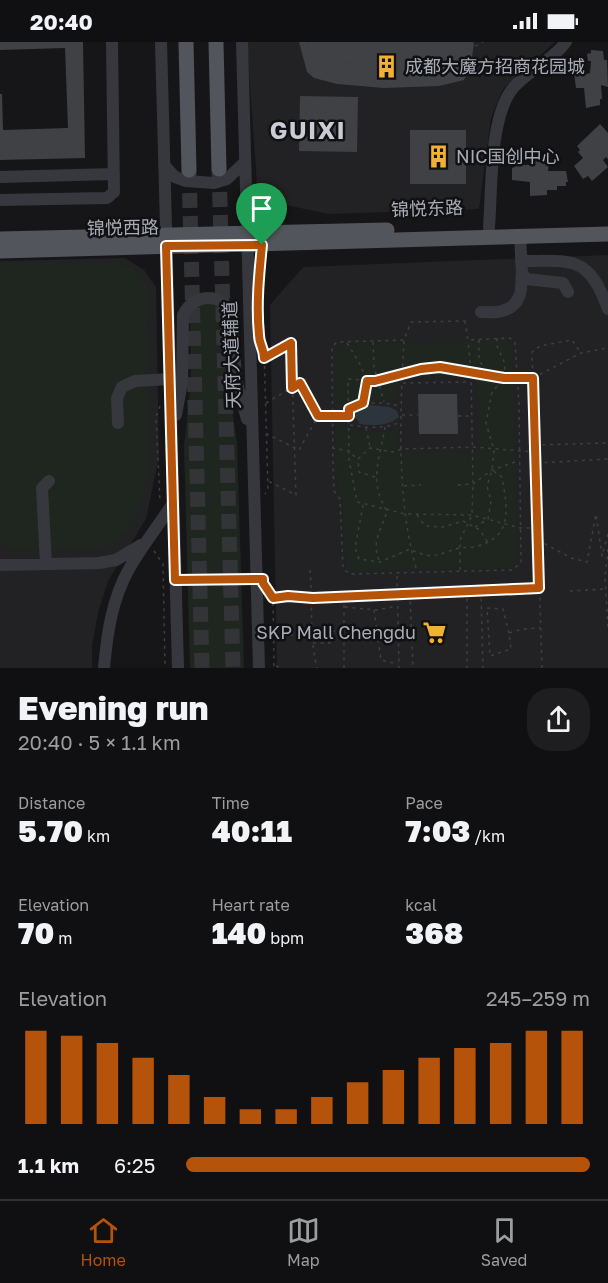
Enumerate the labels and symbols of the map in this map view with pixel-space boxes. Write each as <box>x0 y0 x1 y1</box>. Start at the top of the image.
building icon: 成都大魔方招商花园城 <box>374 54 400 80</box>
place label: 成都大魔方招商花园城 <box>405 55 585 77</box>
district label: GUIXI <box>270 115 346 144</box>
building icon: NIC国创中心 <box>425 144 451 170</box>
place label: NIC国创中心 <box>456 145 560 167</box>
pin <box>236 183 287 245</box>
street label: 锦悦东路 <box>391 196 463 220</box>
street label: 锦悦西路 <box>87 215 159 239</box>
street label: 天府大道辅道 <box>218 301 244 409</box>
supermarket icon: SKP Mall Chengdu <box>421 620 447 646</box>
place label: SKP Mall Chengdu <box>256 621 416 643</box>

